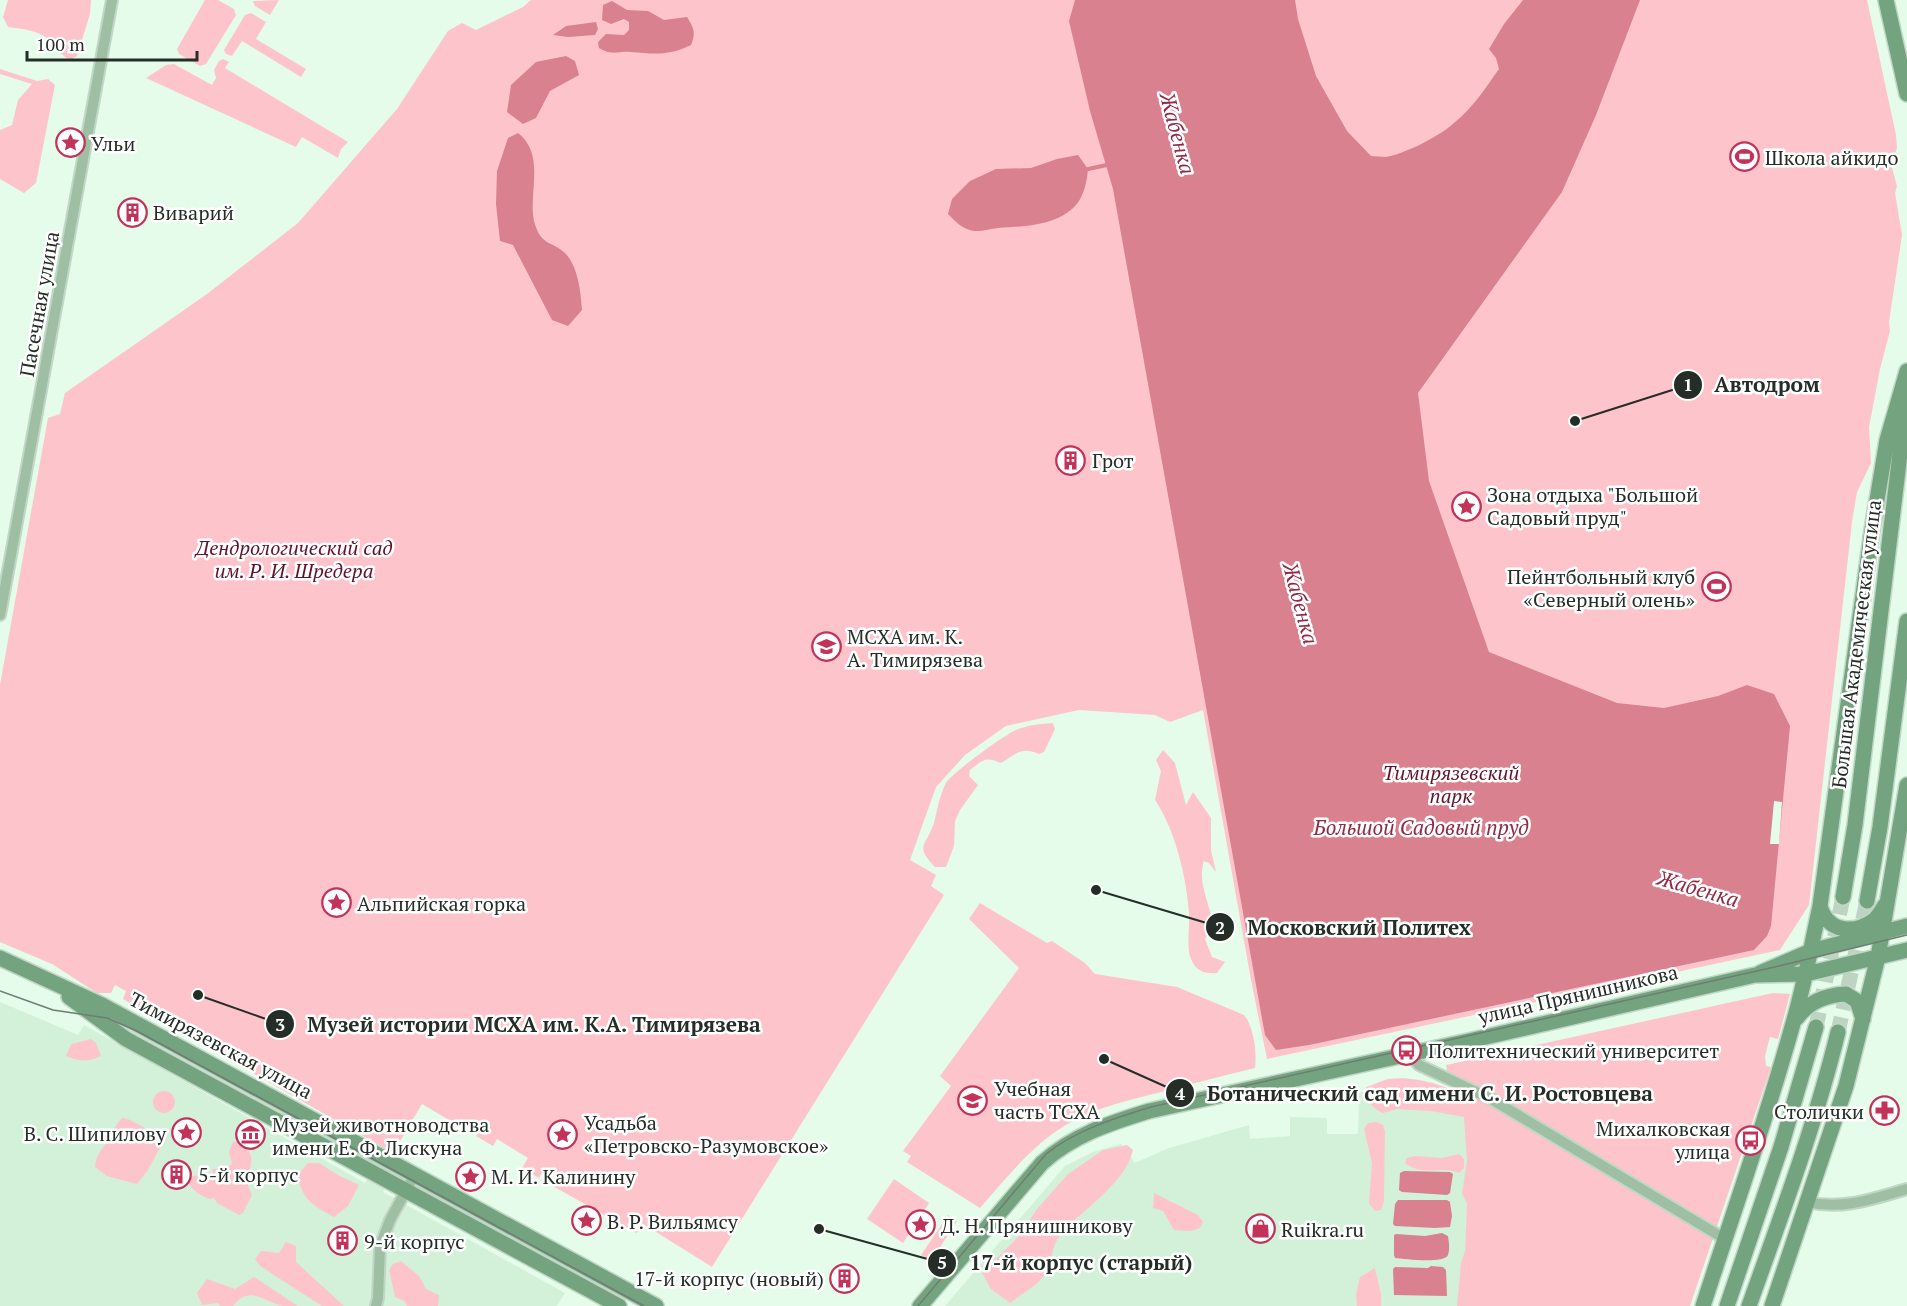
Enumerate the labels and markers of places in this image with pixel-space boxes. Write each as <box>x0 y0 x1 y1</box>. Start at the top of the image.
place icon: Ульи <box>54 127 86 159</box>
place label: Ульи <box>91 130 136 157</box>
sports icon: Школа айкидо <box>1728 141 1760 173</box>
place label: Школа айкидо <box>1765 144 1899 171</box>
building icon: Виварий <box>116 196 148 228</box>
place label: Виварий <box>153 199 234 226</box>
callout: Автодром <box>1673 365 1832 404</box>
building icon: Грот <box>1055 444 1087 476</box>
place label: Грот <box>1092 447 1134 474</box>
place label: Зона отдыха "Большой Садовый пруд" <box>1487 481 1698 531</box>
place icon: Зона отдыха "Большой Садовый пруд" <box>1450 490 1482 522</box>
place label: Пейнтбольный клуб «Северный олень» <box>1507 563 1695 613</box>
sports icon: Пейнтбольный клуб «Северный олень» <box>1700 571 1732 603</box>
place label: МСХА им. К. А. Тимирязева <box>847 623 983 673</box>
school or university icon: МСХА им. К. А. Тимирязева <box>810 631 842 663</box>
place icon: Альпийская горка <box>320 887 352 919</box>
place label: Альпийская горка <box>357 890 526 917</box>
callout: Московский Политех <box>1205 908 1483 947</box>
callout: Музей истории МСХА им. К.А. Тимирязева <box>265 1005 774 1044</box>
bus stop icon: Политехнический университет <box>1391 1034 1423 1066</box>
place label: Политехнический университет <box>1428 1037 1719 1064</box>
callout: Ботанический сад имени С. И. Ростовцева <box>1165 1074 1666 1113</box>
place label: Учебная часть ТСХА <box>994 1075 1100 1125</box>
school or university icon: Учебная часть ТСХА <box>957 1084 989 1116</box>
pharmacy icon: Столички <box>1869 1095 1901 1127</box>
place label: Столички <box>1774 1098 1864 1125</box>
place label: Усадьба «Петровско-Разумовское» <box>584 1109 828 1159</box>
place label: Музей животноводства имени Е. Ф. Лискуна <box>272 1111 489 1161</box>
place label: Михалковская улица <box>1596 1115 1730 1165</box>
place icon: В. С. Шипилову <box>171 1117 203 1149</box>
place icon: Усадьба «Петровско-Разумовское» <box>547 1118 579 1150</box>
museum icon: Музей животноводства имени Е. Ф. Лискуна <box>235 1119 267 1151</box>
place label: В. С. Шипилову <box>24 1120 167 1147</box>
bus stop icon: Михалковская улица <box>1735 1124 1767 1156</box>
building icon: 5-й корпус <box>161 1158 193 1190</box>
place icon: М. И. Калинину <box>454 1160 486 1192</box>
place label: 5-й корпус <box>198 1161 299 1188</box>
place label: М. И. Калинину <box>491 1163 636 1190</box>
place icon: В. Р. Вильямсу <box>570 1205 602 1237</box>
place label: В. Р. Вильямсу <box>607 1208 739 1235</box>
place icon: Д. Н. Прянишникову <box>904 1209 936 1241</box>
place label: Д. Н. Прянишникову <box>941 1212 1133 1239</box>
shop icon: Ruikra.ru <box>1244 1213 1276 1245</box>
place label: Ruikra.ru <box>1281 1216 1364 1243</box>
building icon: 9-й корпус <box>327 1225 359 1257</box>
place label: 9-й корпус <box>364 1228 465 1255</box>
callout: 17-й корпус (старый) <box>927 1243 1204 1282</box>
building icon: 17-й корпус (новый) <box>829 1262 861 1294</box>
place label: 17-й корпус (новый) <box>634 1265 824 1292</box>

